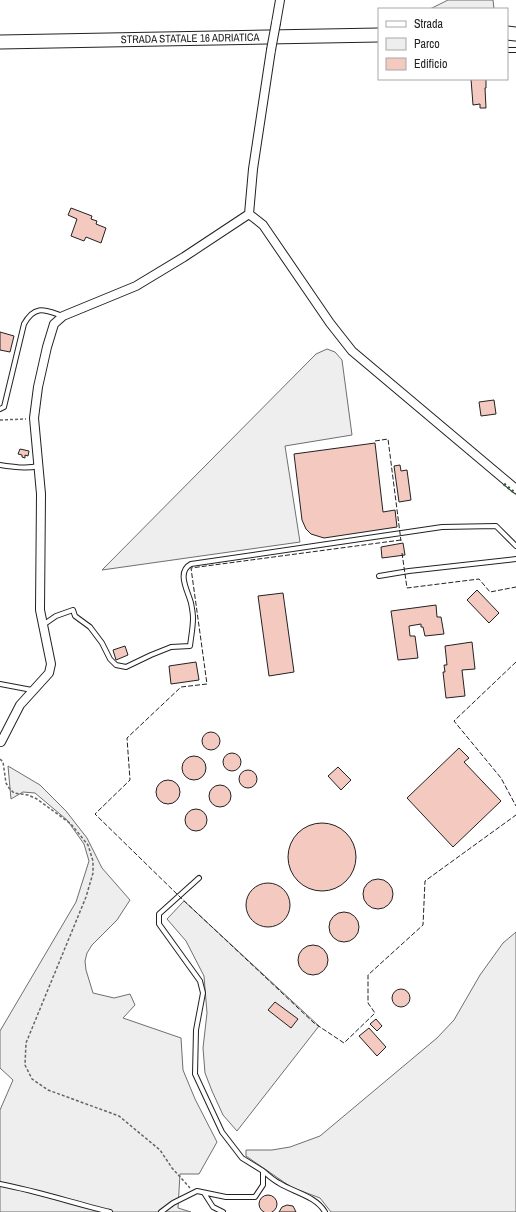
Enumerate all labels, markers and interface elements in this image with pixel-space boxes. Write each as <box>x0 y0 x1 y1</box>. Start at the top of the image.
legend <box>378 8 508 80</box>
text: Strada <box>414 16 444 32</box>
street label: STRADA STATALE 16 ADRIATICA <box>121 30 260 46</box>
text: Parco <box>414 36 440 52</box>
text: Edificio <box>414 56 447 72</box>

